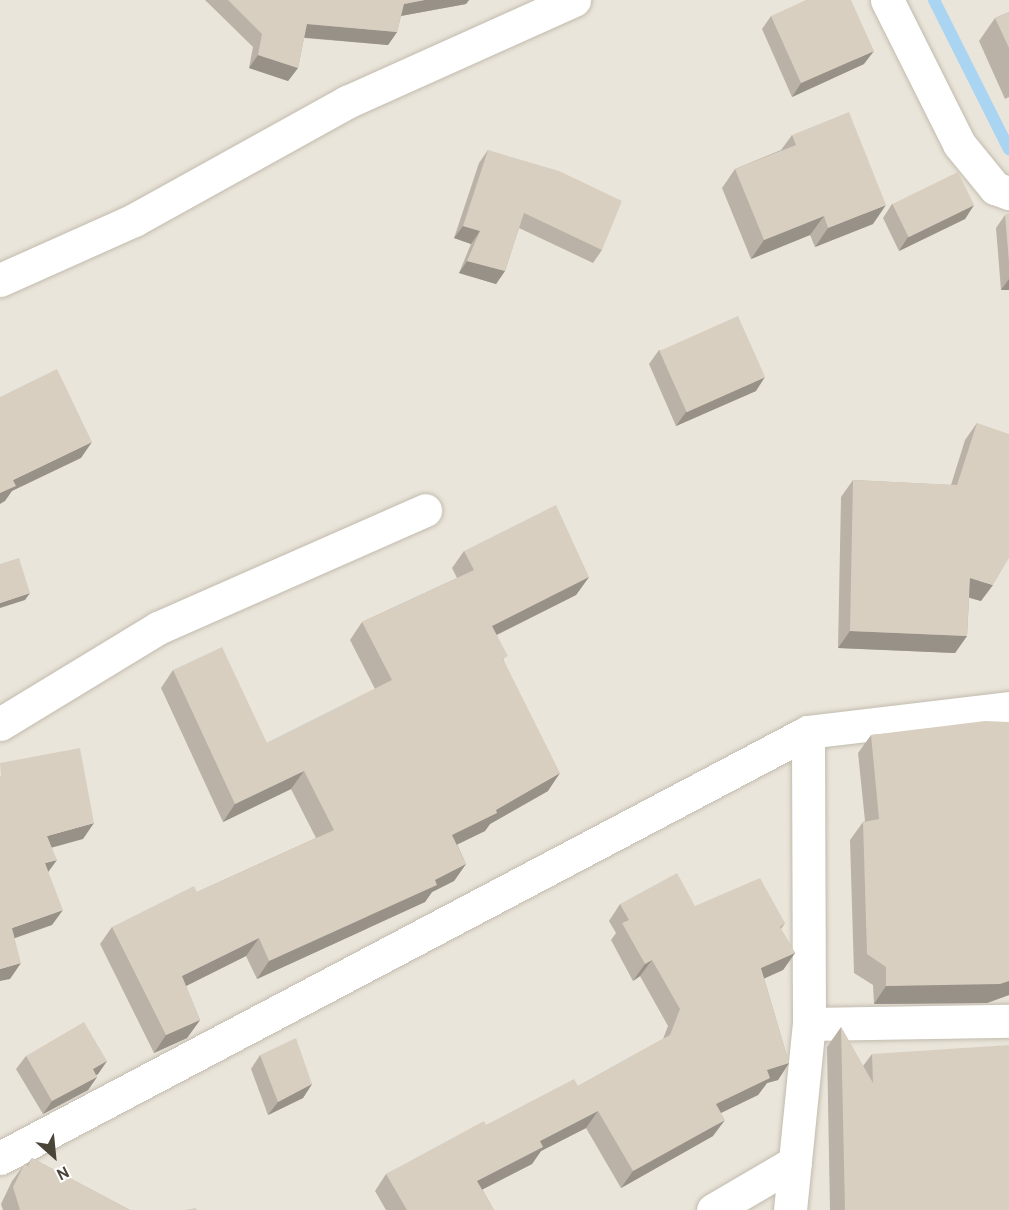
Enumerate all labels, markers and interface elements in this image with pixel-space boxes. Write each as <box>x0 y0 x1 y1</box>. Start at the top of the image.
north arrow <box>24 1126 84 1186</box>
text: N <box>53 1161 72 1184</box>

